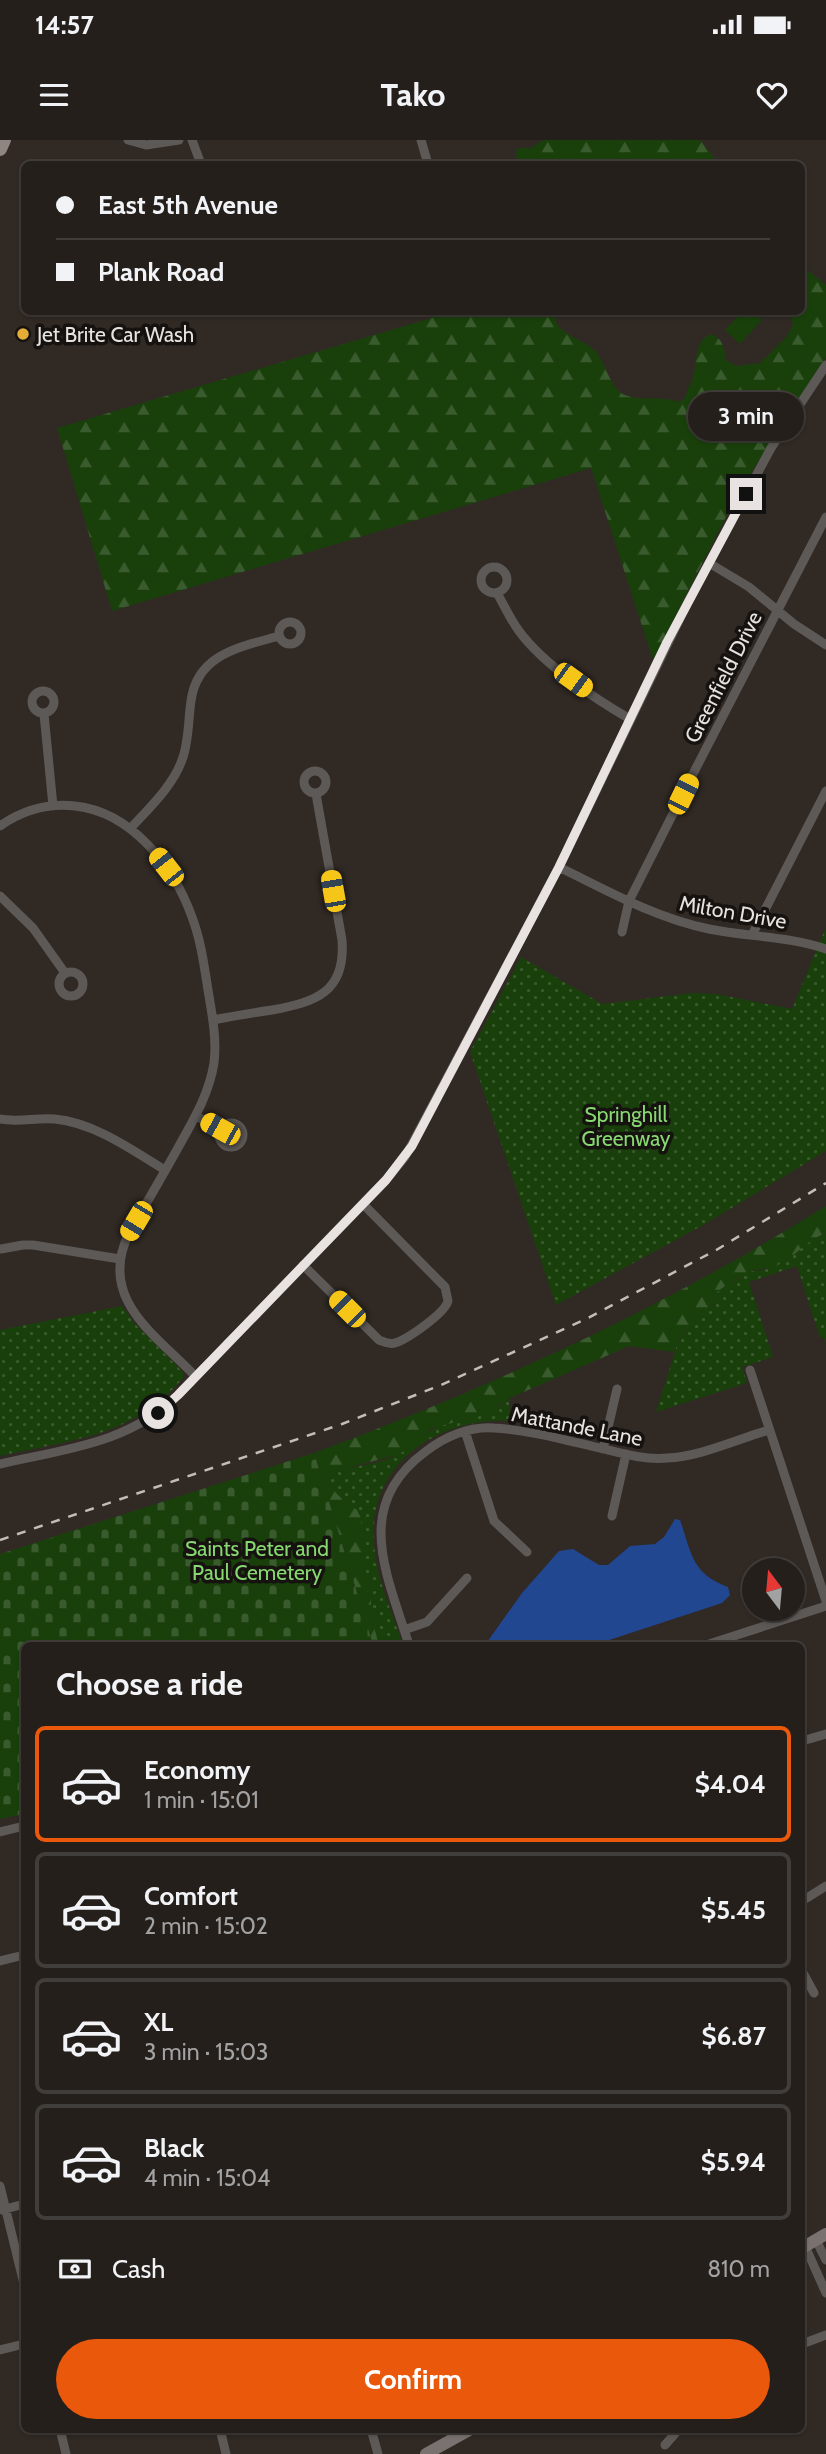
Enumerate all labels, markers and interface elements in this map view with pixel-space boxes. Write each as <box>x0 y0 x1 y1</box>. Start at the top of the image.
text: 14:57 <box>35 9 94 41</box>
text: Tako <box>380 75 446 114</box>
icon: menu <box>35 76 73 114</box>
icon: heart <box>753 76 791 114</box>
text: East 5th Avenue <box>98 189 278 221</box>
text: Plank Road <box>98 256 224 288</box>
place label: Jet Brite Car Wash <box>36 322 194 347</box>
marker: Jet Brite Car Wash <box>15 326 31 342</box>
callout: 3 min <box>688 392 804 442</box>
text: 3 min <box>718 402 774 430</box>
route end <box>730 478 762 510</box>
street label: Greenfield Drive <box>679 607 767 747</box>
car <box>550 659 597 701</box>
car <box>665 771 702 817</box>
car <box>145 844 188 890</box>
car <box>320 868 347 914</box>
street label: Milton Drive <box>678 890 789 934</box>
park label: Springhill Greenway <box>582 1102 671 1151</box>
car <box>197 1110 244 1148</box>
car <box>117 1198 156 1244</box>
car <box>325 1287 370 1331</box>
route start <box>142 1397 174 1429</box>
street label: Mattande Lane <box>509 1401 645 1451</box>
park label: Saints Peter and Paul Cemetery <box>185 1536 329 1585</box>
north arrow <box>742 1558 805 1620</box>
map controls <box>742 1558 805 1621</box>
text: Choose a ride <box>56 1664 243 1703</box>
icon: car <box>60 1753 123 1816</box>
text: Economy <box>144 1754 250 1786</box>
text: $4.04 <box>695 1768 766 1800</box>
text: 1 min · 15:01 <box>144 1786 259 1814</box>
icon: car <box>60 1879 123 1942</box>
text: Comfort <box>144 1880 238 1912</box>
text: $5.45 <box>701 1894 766 1926</box>
text: 2 min · 15:02 <box>144 1912 268 1940</box>
icon: car <box>60 2005 123 2068</box>
text: XL <box>144 2006 173 2038</box>
text: $6.87 <box>702 2020 766 2052</box>
text: 3 min · 15:03 <box>144 2038 269 2066</box>
icon: car <box>60 2131 123 2194</box>
text: Black <box>144 2132 204 2164</box>
text: $5.94 <box>701 2146 766 2178</box>
text: 4 min · 15:04 <box>144 2164 270 2192</box>
icon: cash <box>56 2250 94 2288</box>
text: Cash <box>112 2253 165 2285</box>
text: 810 m <box>707 2255 770 2283</box>
button: Confirm <box>56 2339 770 2419</box>

